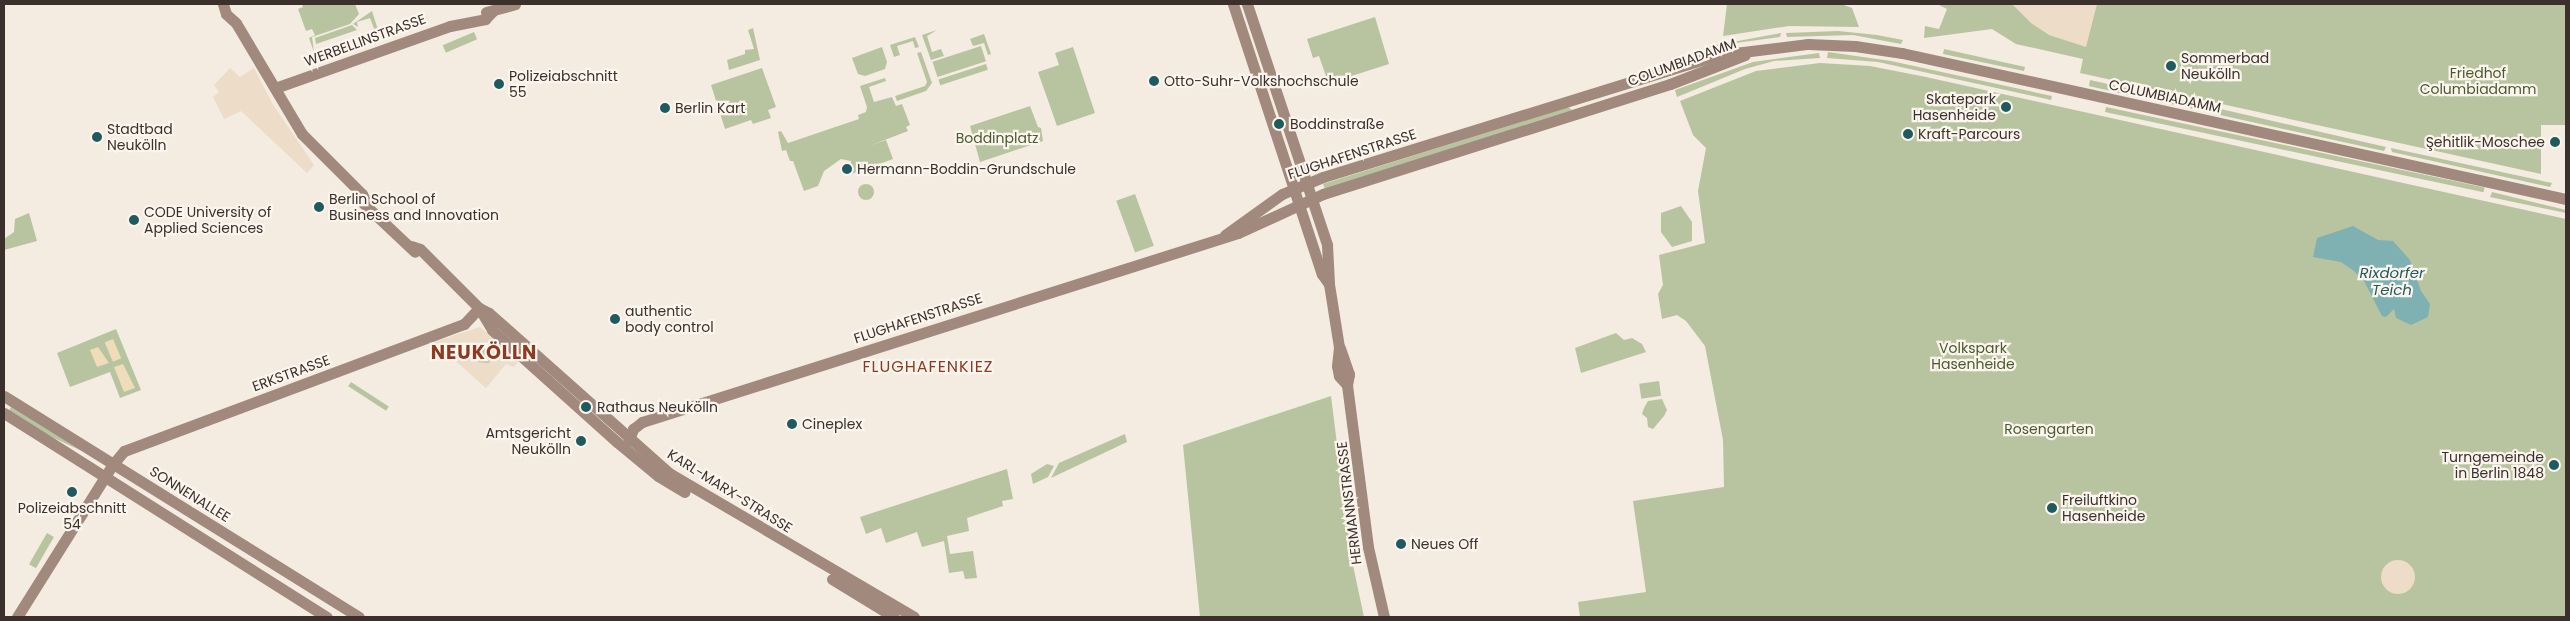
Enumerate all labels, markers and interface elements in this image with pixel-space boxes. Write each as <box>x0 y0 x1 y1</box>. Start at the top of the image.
street label: WERBELLINSTRASSE <box>302 10 428 70</box>
street label: COLUMBIADAMM <box>1625 35 1739 89</box>
place label: Sommerbad Neukölln <box>2181 50 2269 82</box>
marker: Sommerbad Neukölln <box>2165 60 2177 72</box>
park label: Friedhof Columbiadamm <box>2420 65 2536 98</box>
place label: Polizeiabschnitt 55 <box>509 68 618 100</box>
place label: Otto-Suhr-Volkshochschule <box>1164 73 1359 89</box>
marker: Otto-Suhr-Volkshochschule <box>1148 75 1160 87</box>
street label: COLUMBIADAMM <box>2107 76 2223 116</box>
marker: Polizeiabschnitt 55 <box>493 78 505 90</box>
place label: Skatepark Hasenheide <box>1913 91 1996 124</box>
place label: Berlin Kart <box>675 100 745 116</box>
marker: Skatepark Hasenheide <box>2000 101 2012 113</box>
marker: Berlin Kart <box>659 102 671 114</box>
place label: Boddinstraße <box>1290 116 1384 132</box>
marker: Boddinstraße <box>1272 117 1286 131</box>
place label: Stadtbad Neukölln <box>107 121 173 154</box>
street label: FLUGHAFENSTRASSE <box>1286 125 1418 183</box>
place label: Kraft-Parcours <box>1918 126 2020 142</box>
marker: Kraft-Parcours <box>1902 128 1914 140</box>
park label: Boddinplatz <box>956 130 1038 146</box>
marker: Stadtbad Neukölln <box>91 131 103 143</box>
place label: Şehitlik-Moschee <box>2426 134 2545 150</box>
marker: Şehitlik-Moschee <box>2549 136 2561 148</box>
place label: Hermann-Boddin-Grundschule <box>857 161 1076 177</box>
marker: Hermann-Boddin-Grundschule <box>841 163 853 175</box>
place label: Berlin School of Business and Innovation <box>329 191 499 223</box>
marker: Berlin School of Business and Innovation <box>313 201 325 213</box>
place label: CODE University of Applied Sciences <box>144 204 271 236</box>
marker: CODE University of Applied Sciences <box>128 214 140 226</box>
water label: Rixdorfer Teich <box>2359 263 2425 298</box>
street label: FLUGHAFENSTRASSE <box>852 289 984 347</box>
place label: authentic body control <box>625 303 714 336</box>
marker: authentic body control <box>609 313 621 325</box>
park label: Volkspark Hasenheide <box>1931 340 2015 372</box>
district label: NEUKÖLLN <box>430 342 538 364</box>
street label: ERKSTRASSE <box>250 351 332 395</box>
district label: FLUGHAFENKIEZ <box>861 357 995 377</box>
place label: Rathaus Neukölln <box>597 399 718 415</box>
marker: Rathaus Neukölln <box>579 400 593 414</box>
place label: Cineplex <box>802 416 862 432</box>
marker: Cineplex <box>786 418 798 430</box>
park label: Rosengarten <box>2004 421 2094 437</box>
place label: Amtsgericht Neukölln <box>485 425 571 458</box>
marker: Amtsgericht Neukölln <box>575 435 587 447</box>
street label: HERMANNSTRASSE <box>1333 440 1365 566</box>
street label: KARL-MARX-STRASSE <box>665 446 795 536</box>
place label: Turngemeinde in Berlin 1848 <box>2441 449 2544 482</box>
marker: Turngemeinde in Berlin 1848 <box>2548 459 2560 471</box>
street label: SONNENALLEE <box>147 463 233 525</box>
marker: Polizeiabschnitt 54 <box>66 486 78 498</box>
place label: Freiluftkino Hasenheide <box>2062 492 2145 524</box>
place label: Polizeiabschnitt 54 <box>18 500 126 532</box>
marker: Freiluftkino Hasenheide <box>2046 502 2058 514</box>
place label: Neues Off <box>1411 536 1478 552</box>
marker: Neues Off <box>1395 538 1407 550</box>

